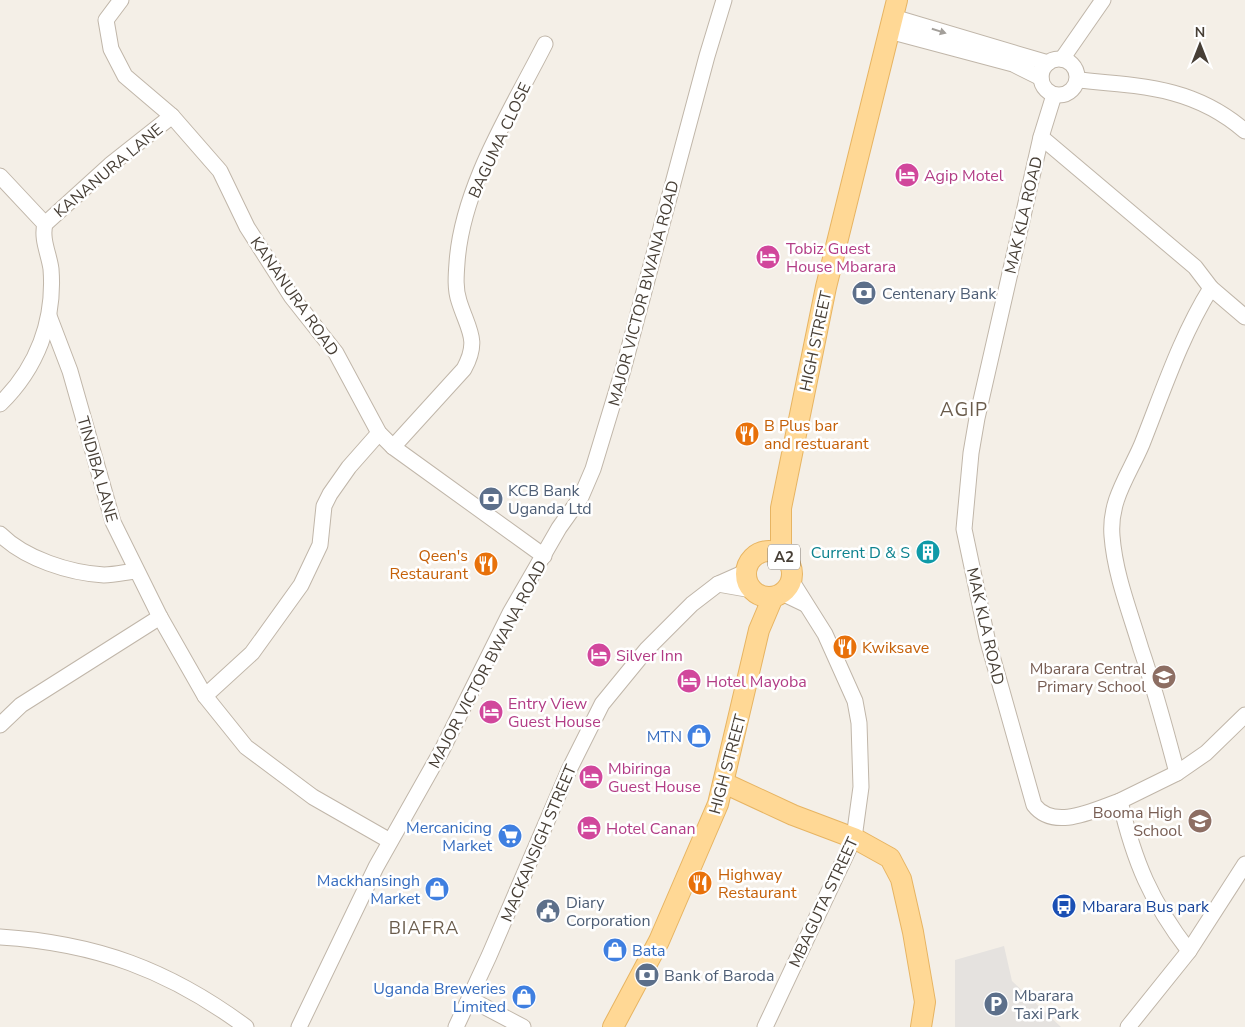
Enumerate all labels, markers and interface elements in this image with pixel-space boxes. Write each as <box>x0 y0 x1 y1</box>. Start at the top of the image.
north arrow <box>1175 20 1225 70</box>
text: N <box>1195 23 1205 42</box>
one-way arrow <box>932 27 947 35</box>
street label: BAGUMA CLOSE <box>463 79 536 202</box>
street label: KANANURA LANE <box>50 119 168 223</box>
street label: MAK KLA ROAD <box>1000 154 1048 276</box>
hotel icon: Agip Motel <box>894 162 920 188</box>
place label: Agip Motel <box>924 165 1004 187</box>
street label: MAJOR VICTOR BWANA ROAD <box>603 178 685 408</box>
street label: KANANURA ROAD <box>245 233 344 361</box>
place label: Tobiz Guest House Mbarara <box>786 238 896 278</box>
hotel icon: Tobiz Guest House Mbarara <box>755 244 781 270</box>
bank icon: Centenary Bank <box>851 280 877 306</box>
place label: Centenary Bank <box>882 283 997 305</box>
street label: HIGH STREET <box>795 289 837 393</box>
district label: AGIP <box>940 397 988 423</box>
street label: TINDIBA LANE <box>71 414 123 525</box>
place label: B Plus bar and restuarant <box>764 415 869 455</box>
restaurant icon: B Plus bar and restuarant <box>734 421 760 447</box>
place label: KCB Bank Uganda Ltd <box>508 480 592 520</box>
bank icon: KCB Bank Uganda Ltd <box>478 486 504 512</box>
building icon: Current D & S <box>915 539 941 565</box>
place label: Current D & S <box>811 542 910 564</box>
road number: A2 <box>768 544 800 570</box>
place label: Qeen's Restaurant <box>389 545 468 585</box>
restaurant icon: Qeen's Restaurant <box>473 551 499 577</box>
street label: MAJOR VICTOR BWANA ROAD <box>424 557 552 772</box>
street label: MAK KLA ROAD <box>961 565 1009 687</box>
restaurant icon: Kwiksave <box>832 634 858 660</box>
place label: Kwiksave <box>862 637 929 659</box>
hotel icon: Silver Inn <box>586 642 612 668</box>
place label: Silver Inn <box>616 645 683 667</box>
place label: Mbarara Central Primary School <box>1030 658 1146 698</box>
school or university icon: Mbarara Central Primary School <box>1151 664 1177 690</box>
hotel icon: Hotel Mayoba <box>676 668 702 694</box>
place label: Hotel Mayoba <box>706 671 807 693</box>
place label: Entry View Guest House <box>508 693 601 733</box>
hotel icon: Entry View Guest House <box>478 699 504 725</box>
street label: HIGH STREET <box>704 712 752 816</box>
shop icon: MTN <box>686 723 712 749</box>
place label: MTN <box>647 726 682 748</box>
place label: Mbiringa Guest House <box>608 758 701 798</box>
street label: MACKANSIGH STREET <box>496 761 582 925</box>
hotel icon: Mbiringa Guest House <box>578 764 604 790</box>
place label: Booma High School <box>1093 802 1182 842</box>
school or university icon: Booma High School <box>1187 808 1213 834</box>
hotel icon: Hotel Canan <box>576 815 602 841</box>
place label: Mercanicing Market <box>406 817 492 857</box>
place label: Hotel Canan <box>606 818 696 840</box>
supermarket icon: Mercanicing Market <box>497 823 523 849</box>
street label: MBAGUTA STREET <box>784 833 864 971</box>
place label: Highway Restaurant <box>718 864 797 904</box>
place label: Mackhansingh Market <box>317 870 420 910</box>
restaurant icon: Highway Restaurant <box>687 870 713 896</box>
shop icon: Mackhansingh Market <box>424 876 450 902</box>
place label: Diary Corporation <box>566 892 650 932</box>
bus stop icon: Mbarara Bus park <box>1051 893 1077 919</box>
place label: Mbarara Bus park <box>1082 896 1210 918</box>
public building icon: Diary Corporation <box>535 898 561 924</box>
district label: BIAFRA <box>389 916 459 940</box>
shop icon: Bata <box>602 937 628 963</box>
place label: Bata <box>632 940 665 962</box>
bank icon: Bank of Baroda <box>634 962 660 988</box>
place label: Bank of Baroda <box>664 965 774 987</box>
place label: Uganda Breweries Limited <box>373 978 506 1018</box>
shop icon: Uganda Breweries Limited <box>511 984 537 1010</box>
place label: Mbarara Taxi Park <box>1014 985 1080 1025</box>
parking icon: Mbarara Taxi Park <box>983 991 1009 1017</box>

